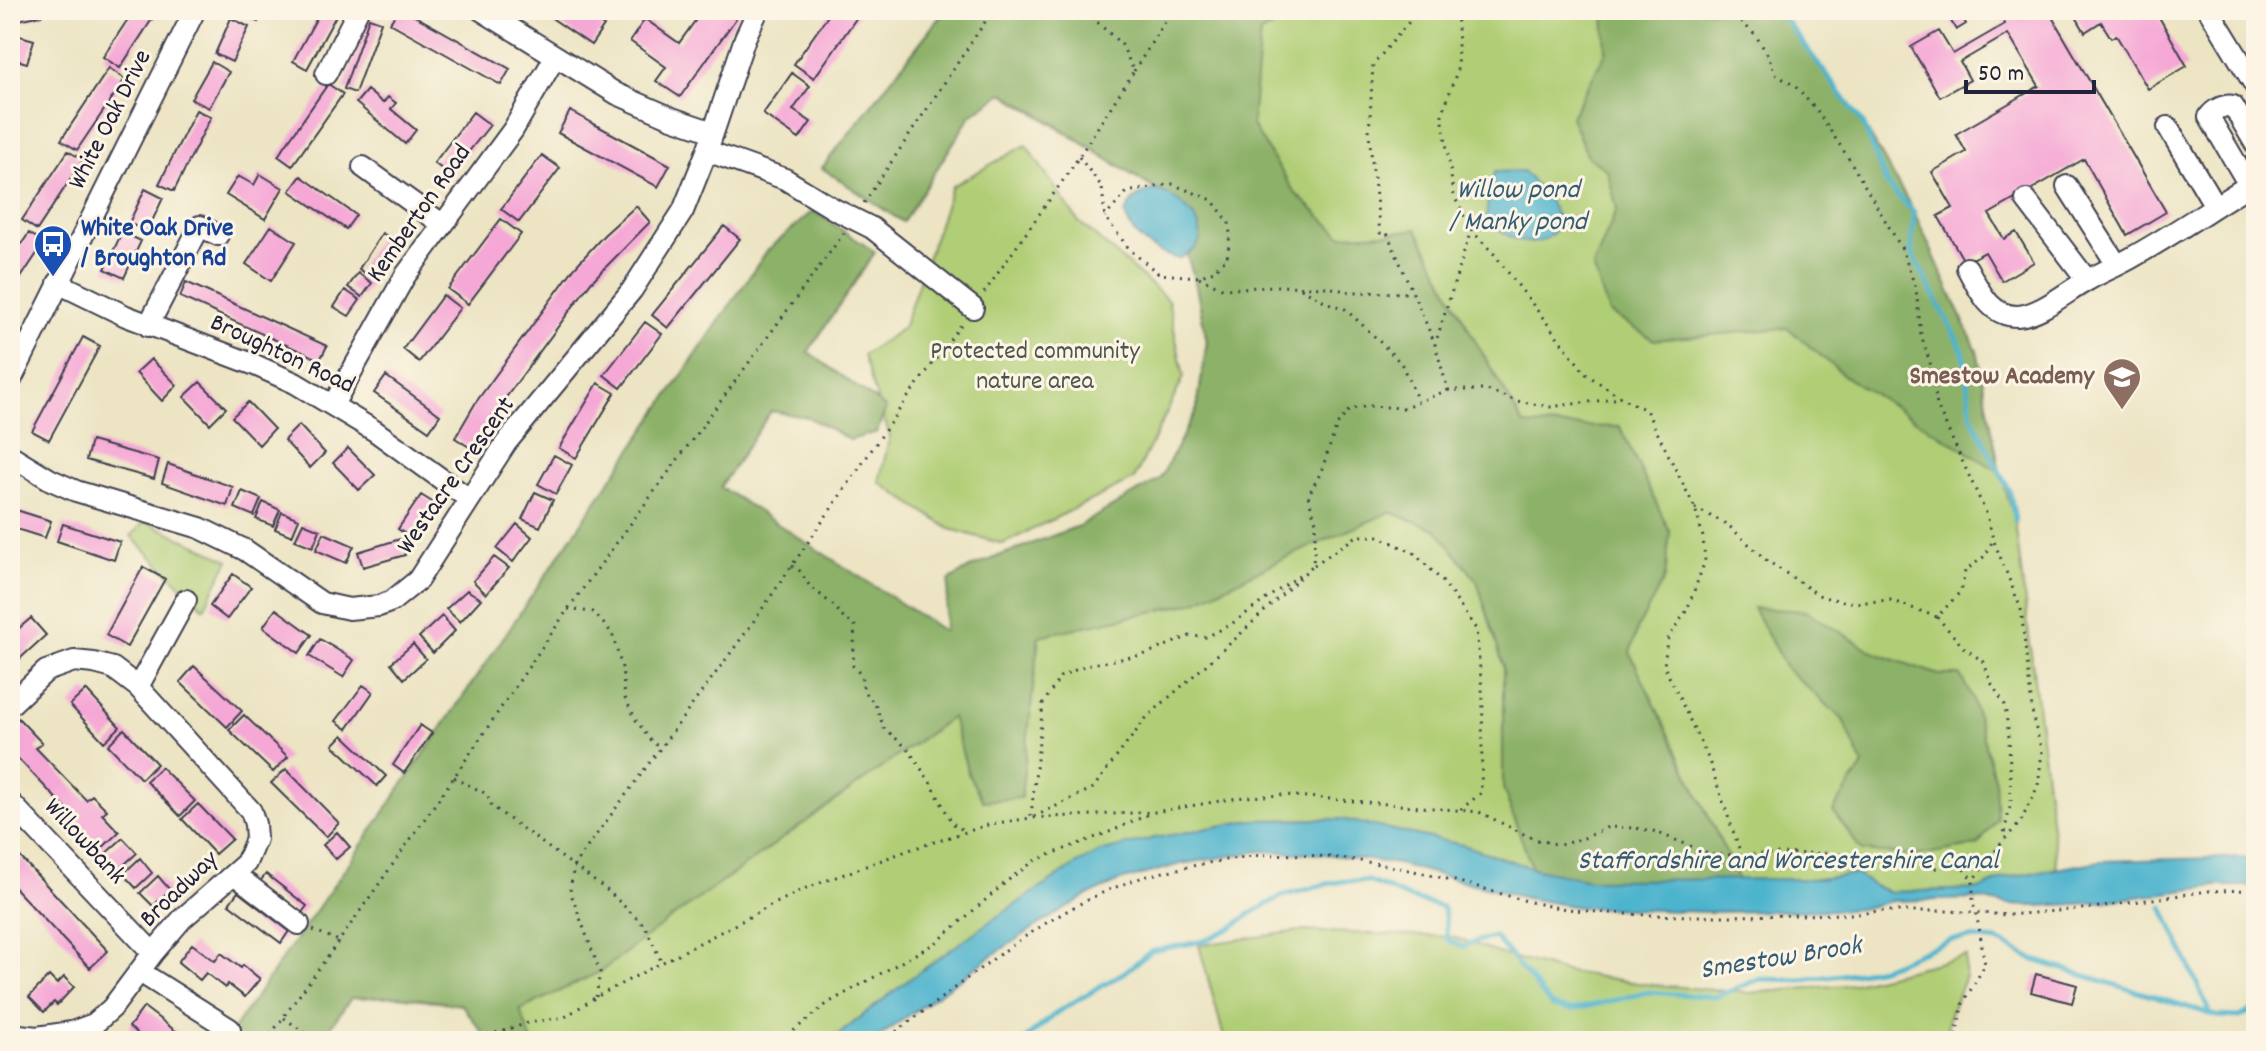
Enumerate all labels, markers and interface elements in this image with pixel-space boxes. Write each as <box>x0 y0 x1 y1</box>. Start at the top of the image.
street label: White Oak Drive <box>60 44 162 196</box>
scale bar <box>1966 44 2094 94</box>
text: 50 m <box>1978 58 2024 92</box>
street label: Kemberton Road <box>359 137 481 291</box>
water label: Willow pond / Manky pond <box>1449 172 1591 244</box>
place label: White Oak Drive / Broughton Rd <box>80 211 233 278</box>
bus stop icon: White Oak Drive / Broughton Rd <box>32 223 74 278</box>
street label: Broughton Road <box>204 305 360 405</box>
park label: Protected community nature area <box>930 334 1140 401</box>
school or university icon: Smestow Academy <box>2101 356 2143 411</box>
place label: Smestow Academy <box>1910 359 2095 396</box>
street label: Westacre Crescent <box>389 389 525 562</box>
street label: Willowbank <box>34 790 134 894</box>
street label: Broadway <box>132 843 228 937</box>
water label: Staffordshire and Worcestershire Canal <box>1577 843 2001 883</box>
water label: Smestow Brook <box>1697 927 1867 993</box>

